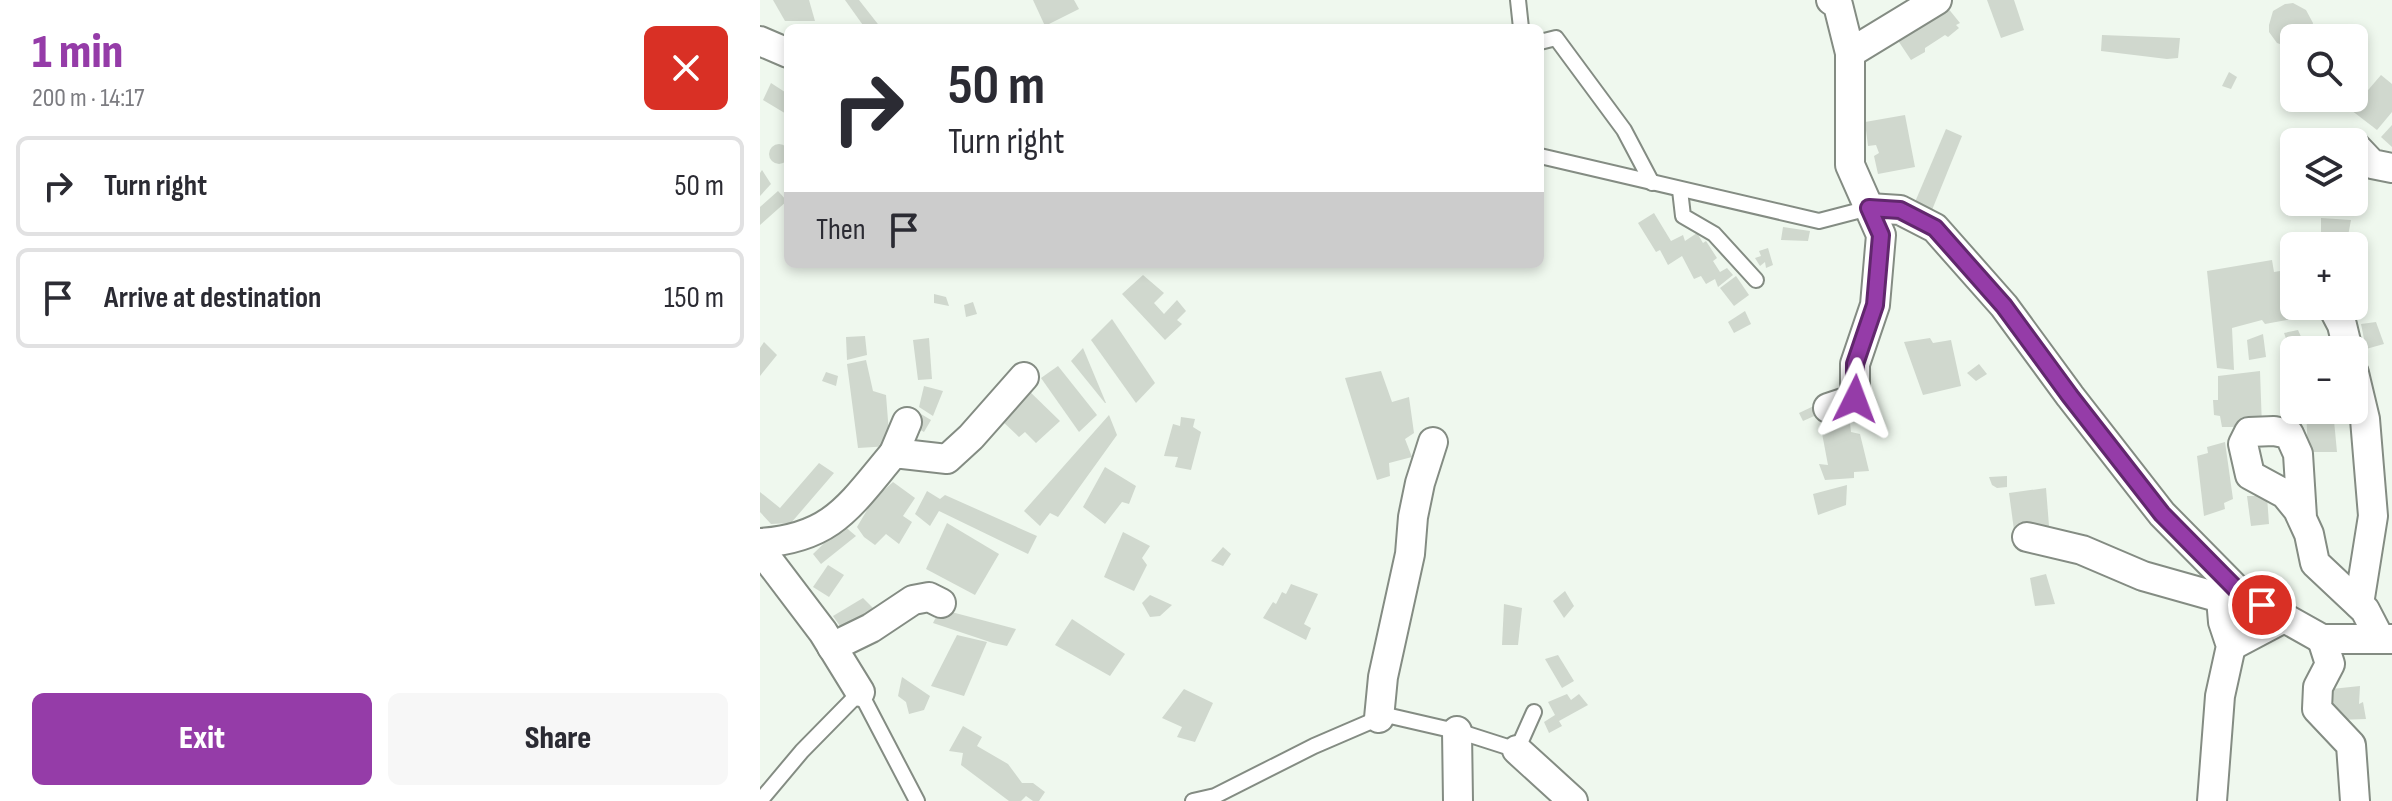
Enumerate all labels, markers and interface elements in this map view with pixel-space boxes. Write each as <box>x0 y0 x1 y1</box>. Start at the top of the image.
text: 1 min <box>32 24 123 81</box>
map controls <box>2280 24 2368 424</box>
button: search <box>2280 24 2368 112</box>
button: close <box>644 26 728 110</box>
text: 50 m <box>948 53 1045 120</box>
icon: right <box>816 56 920 160</box>
text: 200 m · 14:17 <box>32 83 145 114</box>
text: Turn right <box>948 121 1065 164</box>
button: layers <box>2280 128 2368 216</box>
icon: right <box>36 164 80 208</box>
text: Turn right <box>104 168 207 204</box>
text: 50 m <box>675 168 724 204</box>
icon: arrive <box>882 208 926 252</box>
text: Then <box>816 212 866 248</box>
button: + <box>2280 232 2368 320</box>
icon: arrive <box>36 276 80 320</box>
text: Arrive at destination <box>104 280 321 316</box>
text: 150 m <box>664 280 724 316</box>
button: − <box>2280 336 2368 424</box>
position arrow <box>1813 357 1897 441</box>
pin <box>2228 571 2296 639</box>
icon: arrive <box>2240 583 2284 627</box>
button: Exit <box>32 693 372 785</box>
button: Share <box>388 693 728 785</box>

